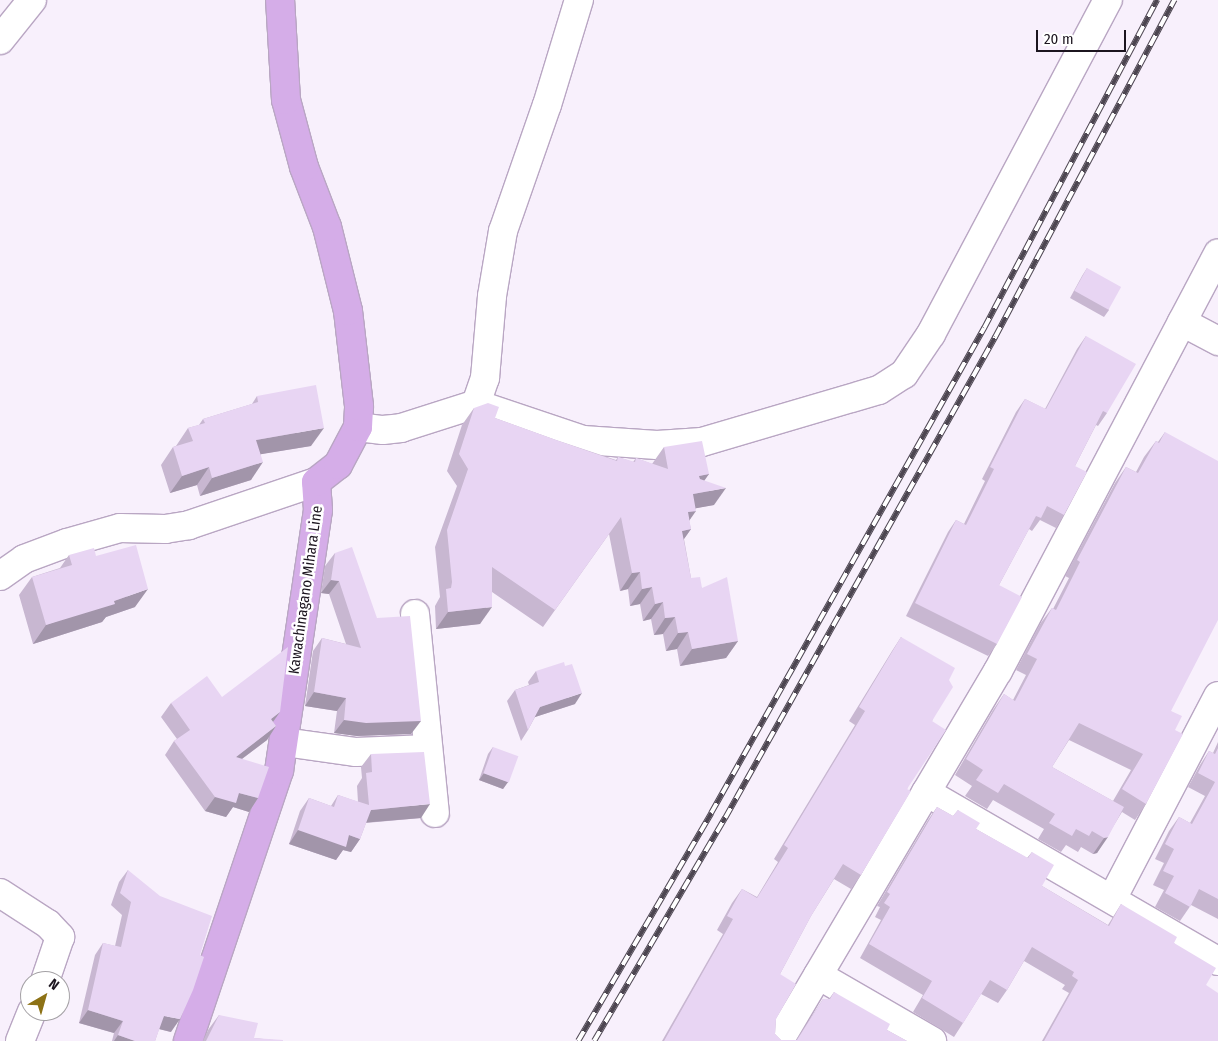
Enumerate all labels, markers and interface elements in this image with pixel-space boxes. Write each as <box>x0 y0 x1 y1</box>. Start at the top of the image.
scale bar <box>1038 20 1128 52</box>
text: 20 m <box>1044 30 1074 48</box>
street label: Kawachinagano Mihara Line <box>285 505 327 675</box>
north arrow <box>20 971 70 1021</box>
text: N <box>45 975 62 994</box>

